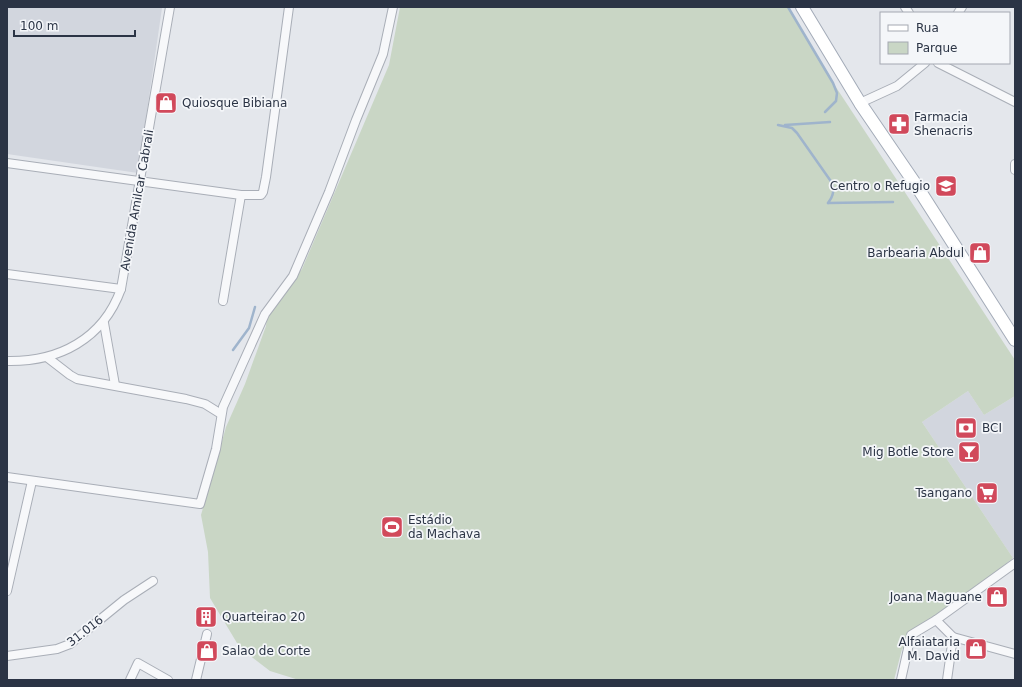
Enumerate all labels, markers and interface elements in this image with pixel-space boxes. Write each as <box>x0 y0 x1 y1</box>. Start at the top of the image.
scale bar <box>14 12 135 38</box>
legend <box>880 12 1010 64</box>
text: 100 m <box>20 19 58 33</box>
text: Rua <box>916 21 939 35</box>
text: Parque <box>916 41 957 55</box>
shop icon: Quiosque Bibiana <box>153 90 179 116</box>
place label: Quiosque Bibiana <box>182 96 287 110</box>
place label: Farmacia Shenacris <box>914 110 973 138</box>
pharmacy icon: Farmacia Shenacris <box>886 111 912 137</box>
street label: Avenida Amilcar Cabrali <box>118 128 156 272</box>
school or university icon: Centro o Refugio <box>933 173 959 199</box>
place label: Centro o Refugio <box>830 179 930 193</box>
shop icon: Barbearia Abdul <box>967 240 993 266</box>
place label: Barbearia Abdul <box>867 246 964 260</box>
bank icon: BCI <box>953 415 979 441</box>
place label: BCI <box>982 421 1002 435</box>
bar icon: Mig Botle Store <box>956 439 982 465</box>
place label: Mig Botle Store <box>862 445 954 459</box>
supermarket icon: Tsangano <box>974 480 1000 506</box>
place label: Tsangano <box>915 486 972 500</box>
place label: Estádio da Machava <box>408 513 481 541</box>
sports icon: Estádio da Machava <box>379 514 405 540</box>
shop icon: Joana Maguane <box>984 584 1010 610</box>
place label: Joana Maguane <box>889 590 982 604</box>
building icon: Quarteirao 20 <box>193 604 219 630</box>
place label: Quarteirao 20 <box>222 610 305 624</box>
street label: 31.016 <box>64 613 106 649</box>
place label: Alfaiataria M. David <box>899 635 960 663</box>
shop icon: Alfaiataria M. David <box>963 636 989 662</box>
shop icon: Salao de Corte <box>194 638 220 664</box>
place label: Salao de Corte <box>222 644 310 658</box>

